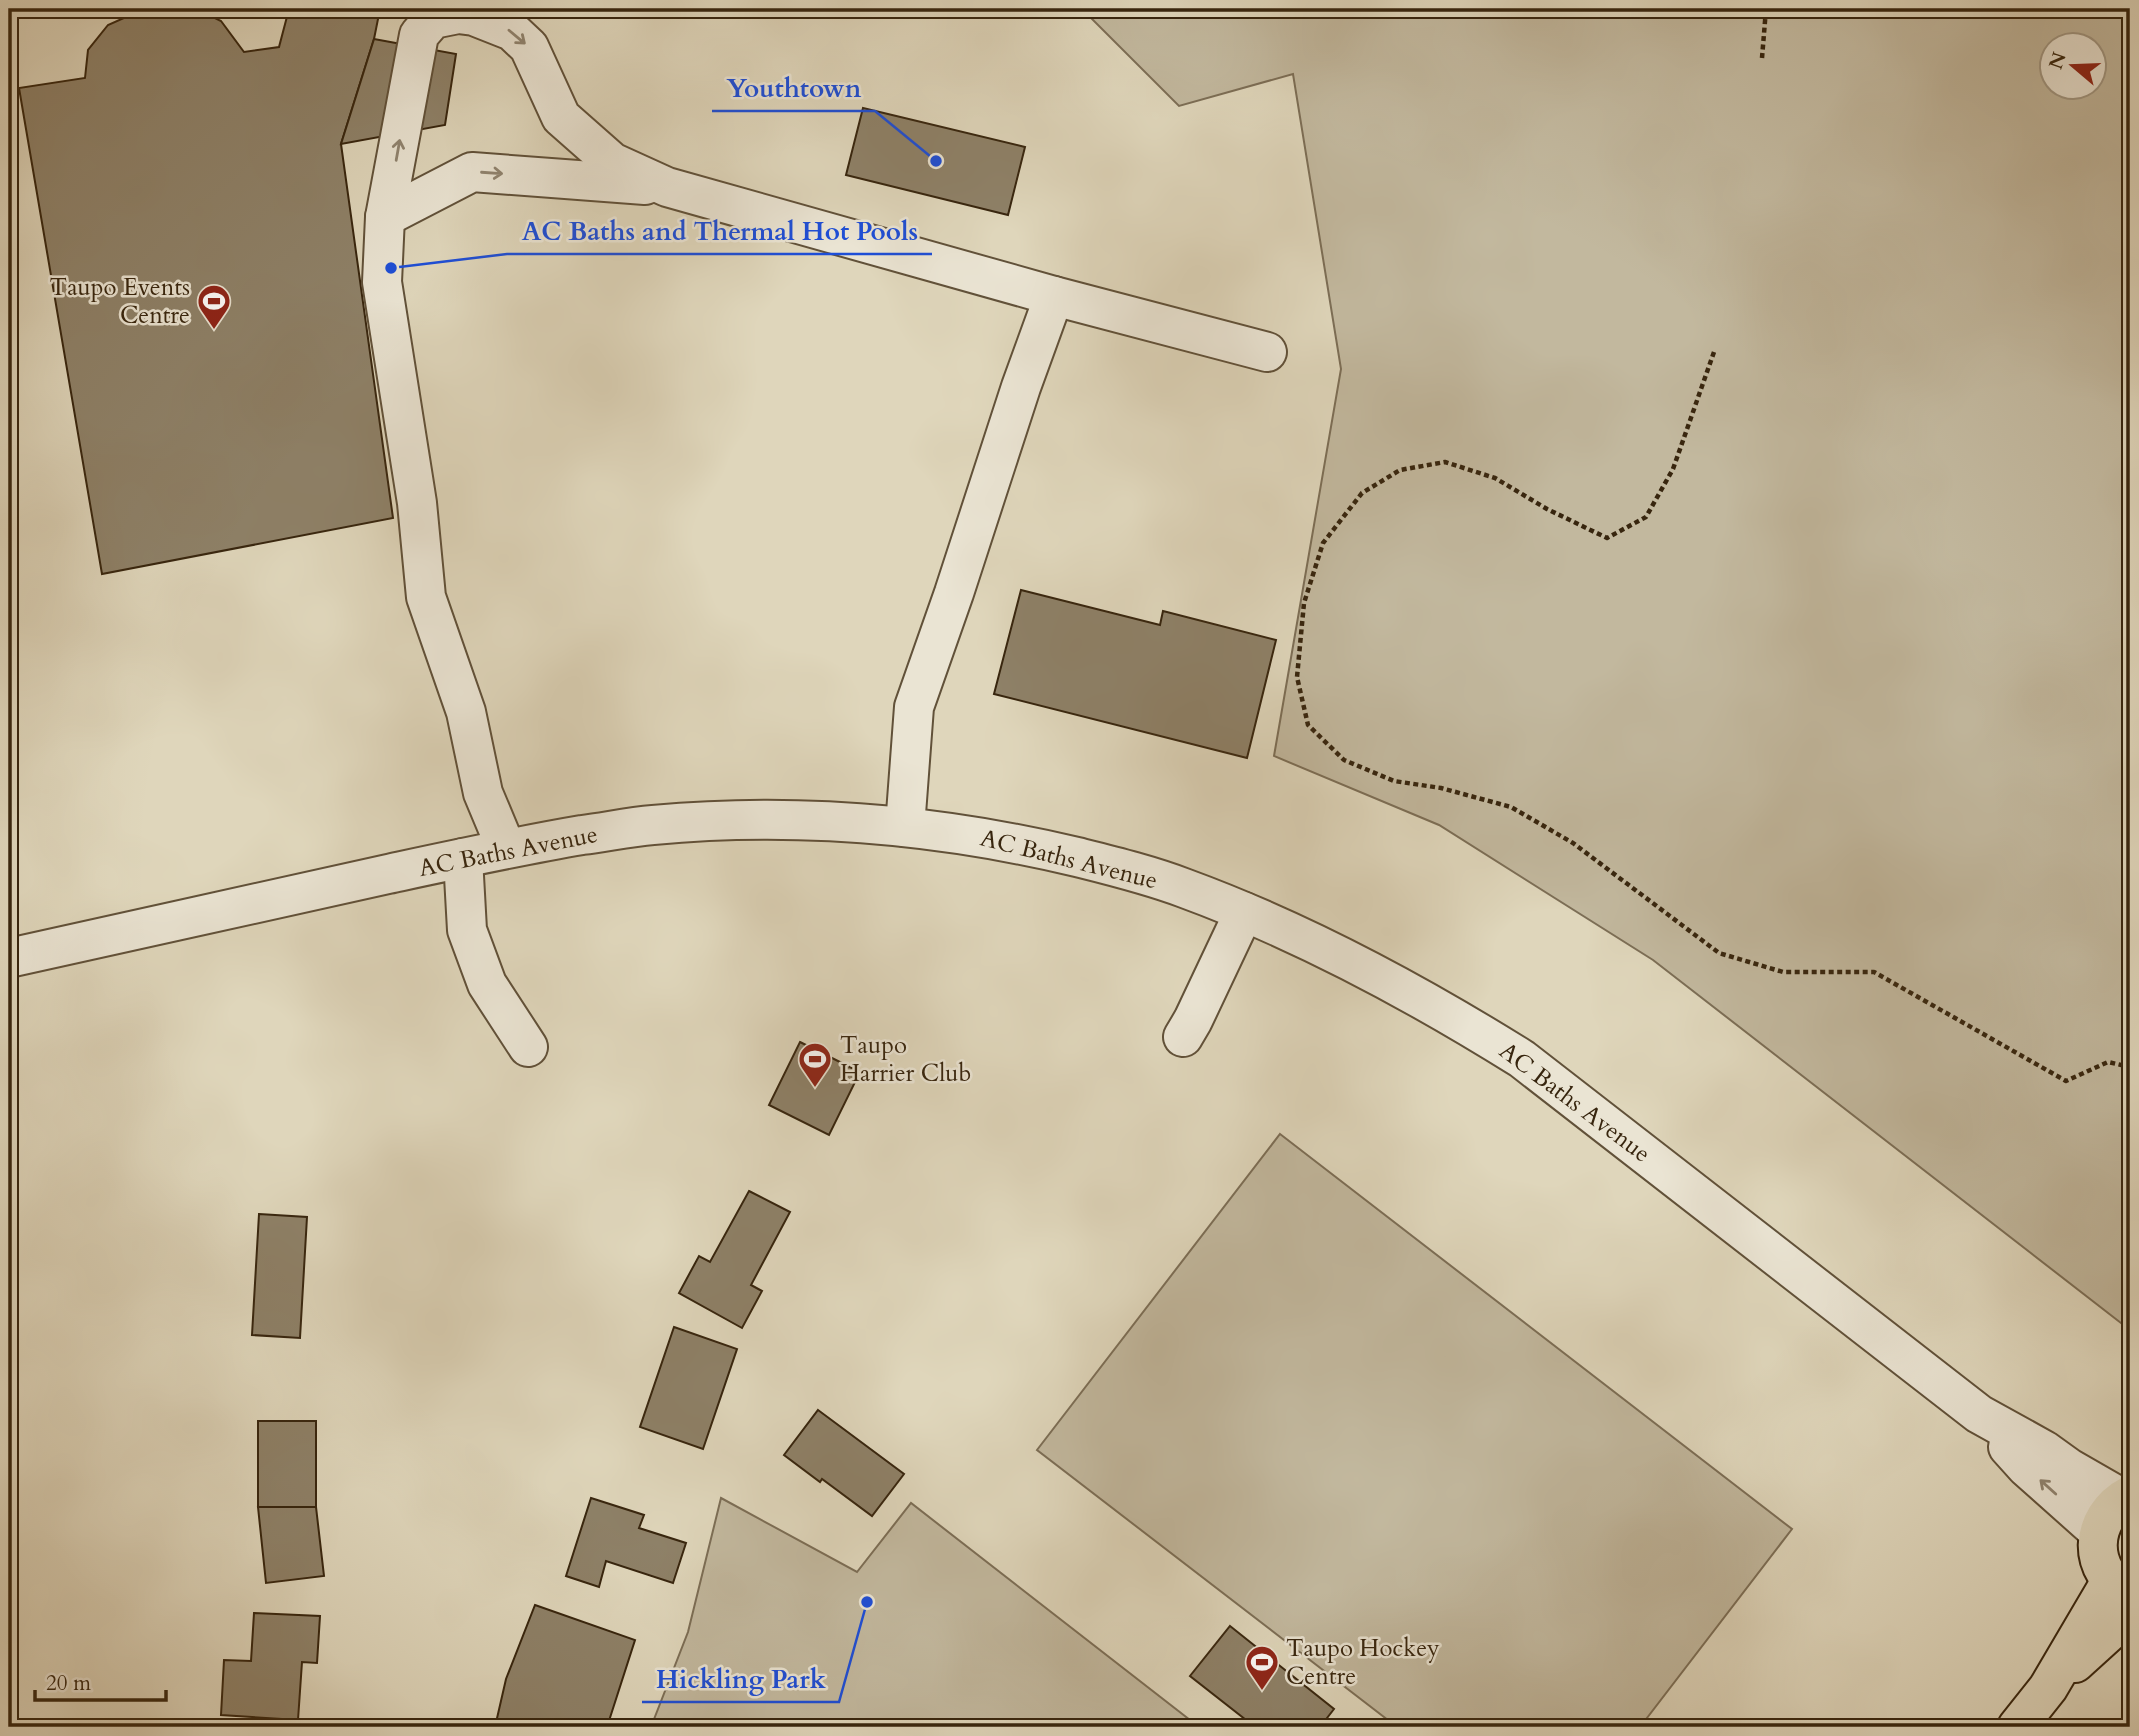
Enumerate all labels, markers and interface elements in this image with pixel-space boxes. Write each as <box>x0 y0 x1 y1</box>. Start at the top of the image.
one-way arrow <box>507 29 525 44</box>
north arrow <box>2038 32 2108 102</box>
text: N <box>2043 48 2073 73</box>
callout: Youthtown <box>712 64 875 111</box>
text: Youthtown <box>727 71 862 106</box>
one-way arrow <box>392 139 405 162</box>
one-way arrow <box>480 167 502 180</box>
callout: AC Baths and Thermal Hot Pools <box>507 207 932 254</box>
text: AC Baths and Thermal Hot Pools <box>522 214 918 249</box>
place label: Taupo Events Centre <box>50 271 190 332</box>
sports icon: Taupo Events Centre <box>195 282 233 331</box>
street label: AC Baths Avenue <box>416 818 600 885</box>
street label: AC Baths Avenue <box>977 822 1161 897</box>
place label: Taupo Harrier Club <box>840 1029 971 1090</box>
street label: AC Baths Avenue <box>1492 1035 1657 1170</box>
sports icon: Taupo Harrier Club <box>796 1040 834 1089</box>
one-way arrow <box>2039 1479 2057 1495</box>
place label: Taupo Hockey Centre <box>1286 1632 1440 1693</box>
sports icon: Taupo Hockey Centre <box>1243 1643 1281 1692</box>
callout: Hickling Park <box>642 1655 839 1702</box>
scale bar <box>35 1659 166 1703</box>
text: Hickling Park <box>656 1662 827 1697</box>
text: 20 m <box>46 1669 91 1698</box>

